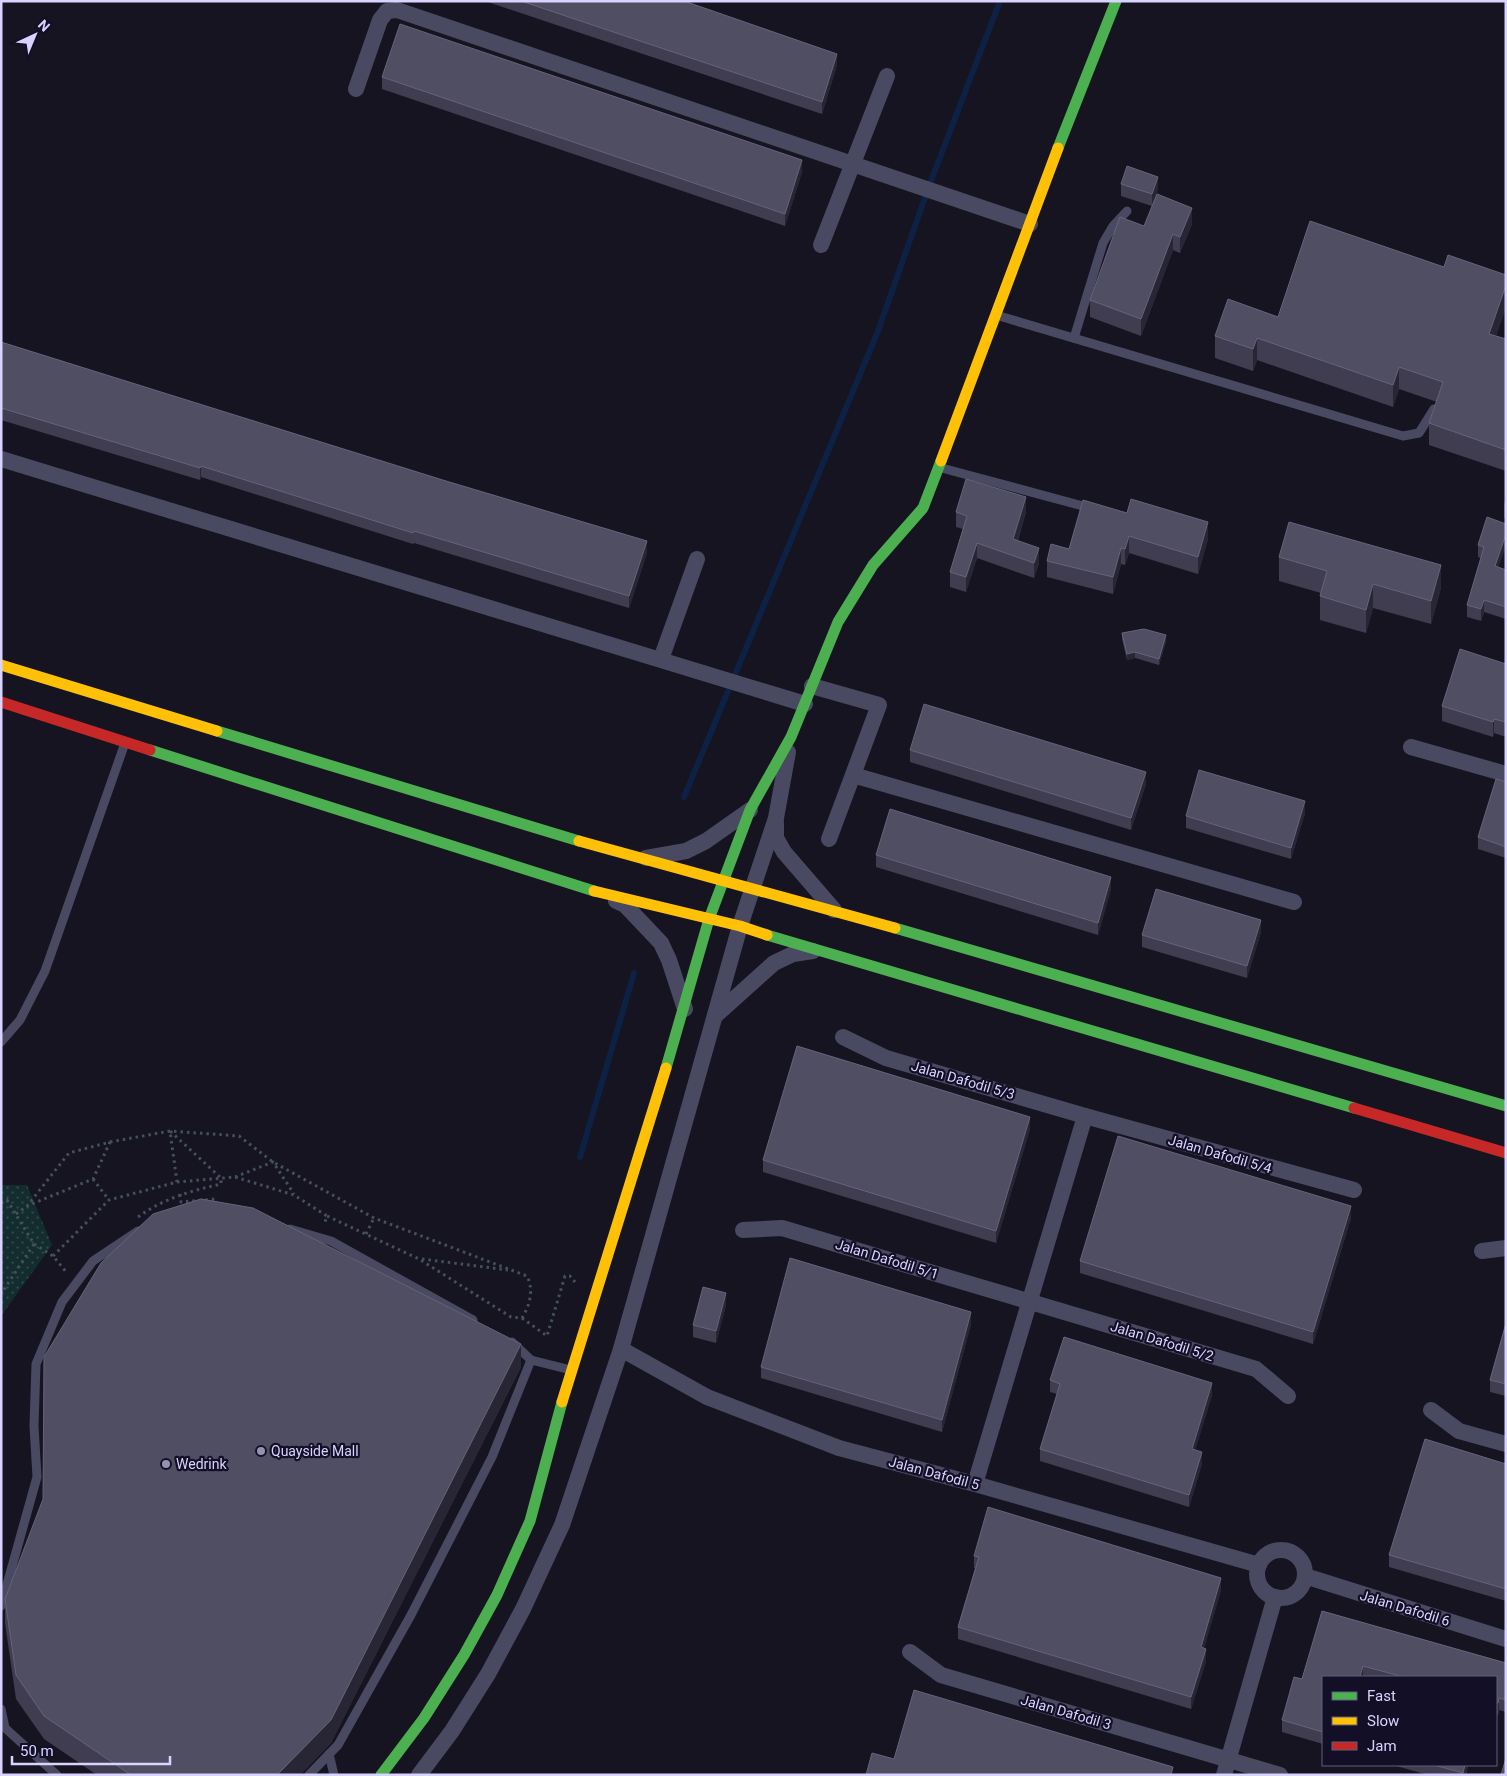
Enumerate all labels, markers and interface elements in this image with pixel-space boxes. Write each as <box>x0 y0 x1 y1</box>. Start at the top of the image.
north arrow <box>10 10 60 60</box>
text: N <box>35 16 53 35</box>
street label: Jalan Dafodil 5/3 <box>909 1058 1017 1102</box>
street label: Jalan Dafodil 5/4 <box>1166 1132 1274 1176</box>
street label: Jalan Dafodil 5/1 <box>834 1236 940 1282</box>
street label: Jalan Dafodil 5/2 <box>1109 1318 1216 1364</box>
place label: Quayside Mall <box>271 1443 359 1459</box>
marker: Quayside Mall <box>255 1445 267 1457</box>
street label: Jalan Dafodil 5 <box>887 1453 981 1493</box>
place label: Wedrink <box>176 1456 227 1472</box>
marker: Wedrink <box>160 1458 172 1470</box>
street label: Jalan Dafodil 6 <box>1358 1587 1452 1629</box>
legend <box>1322 1676 1497 1766</box>
text: Fast <box>1367 1687 1396 1705</box>
street label: Jalan Dafodil 3 <box>1019 1691 1113 1733</box>
text: Slow <box>1367 1712 1399 1730</box>
scale bar <box>12 1734 170 1766</box>
text: Jam <box>1367 1737 1397 1755</box>
text: 50 m <box>20 1742 54 1760</box>

